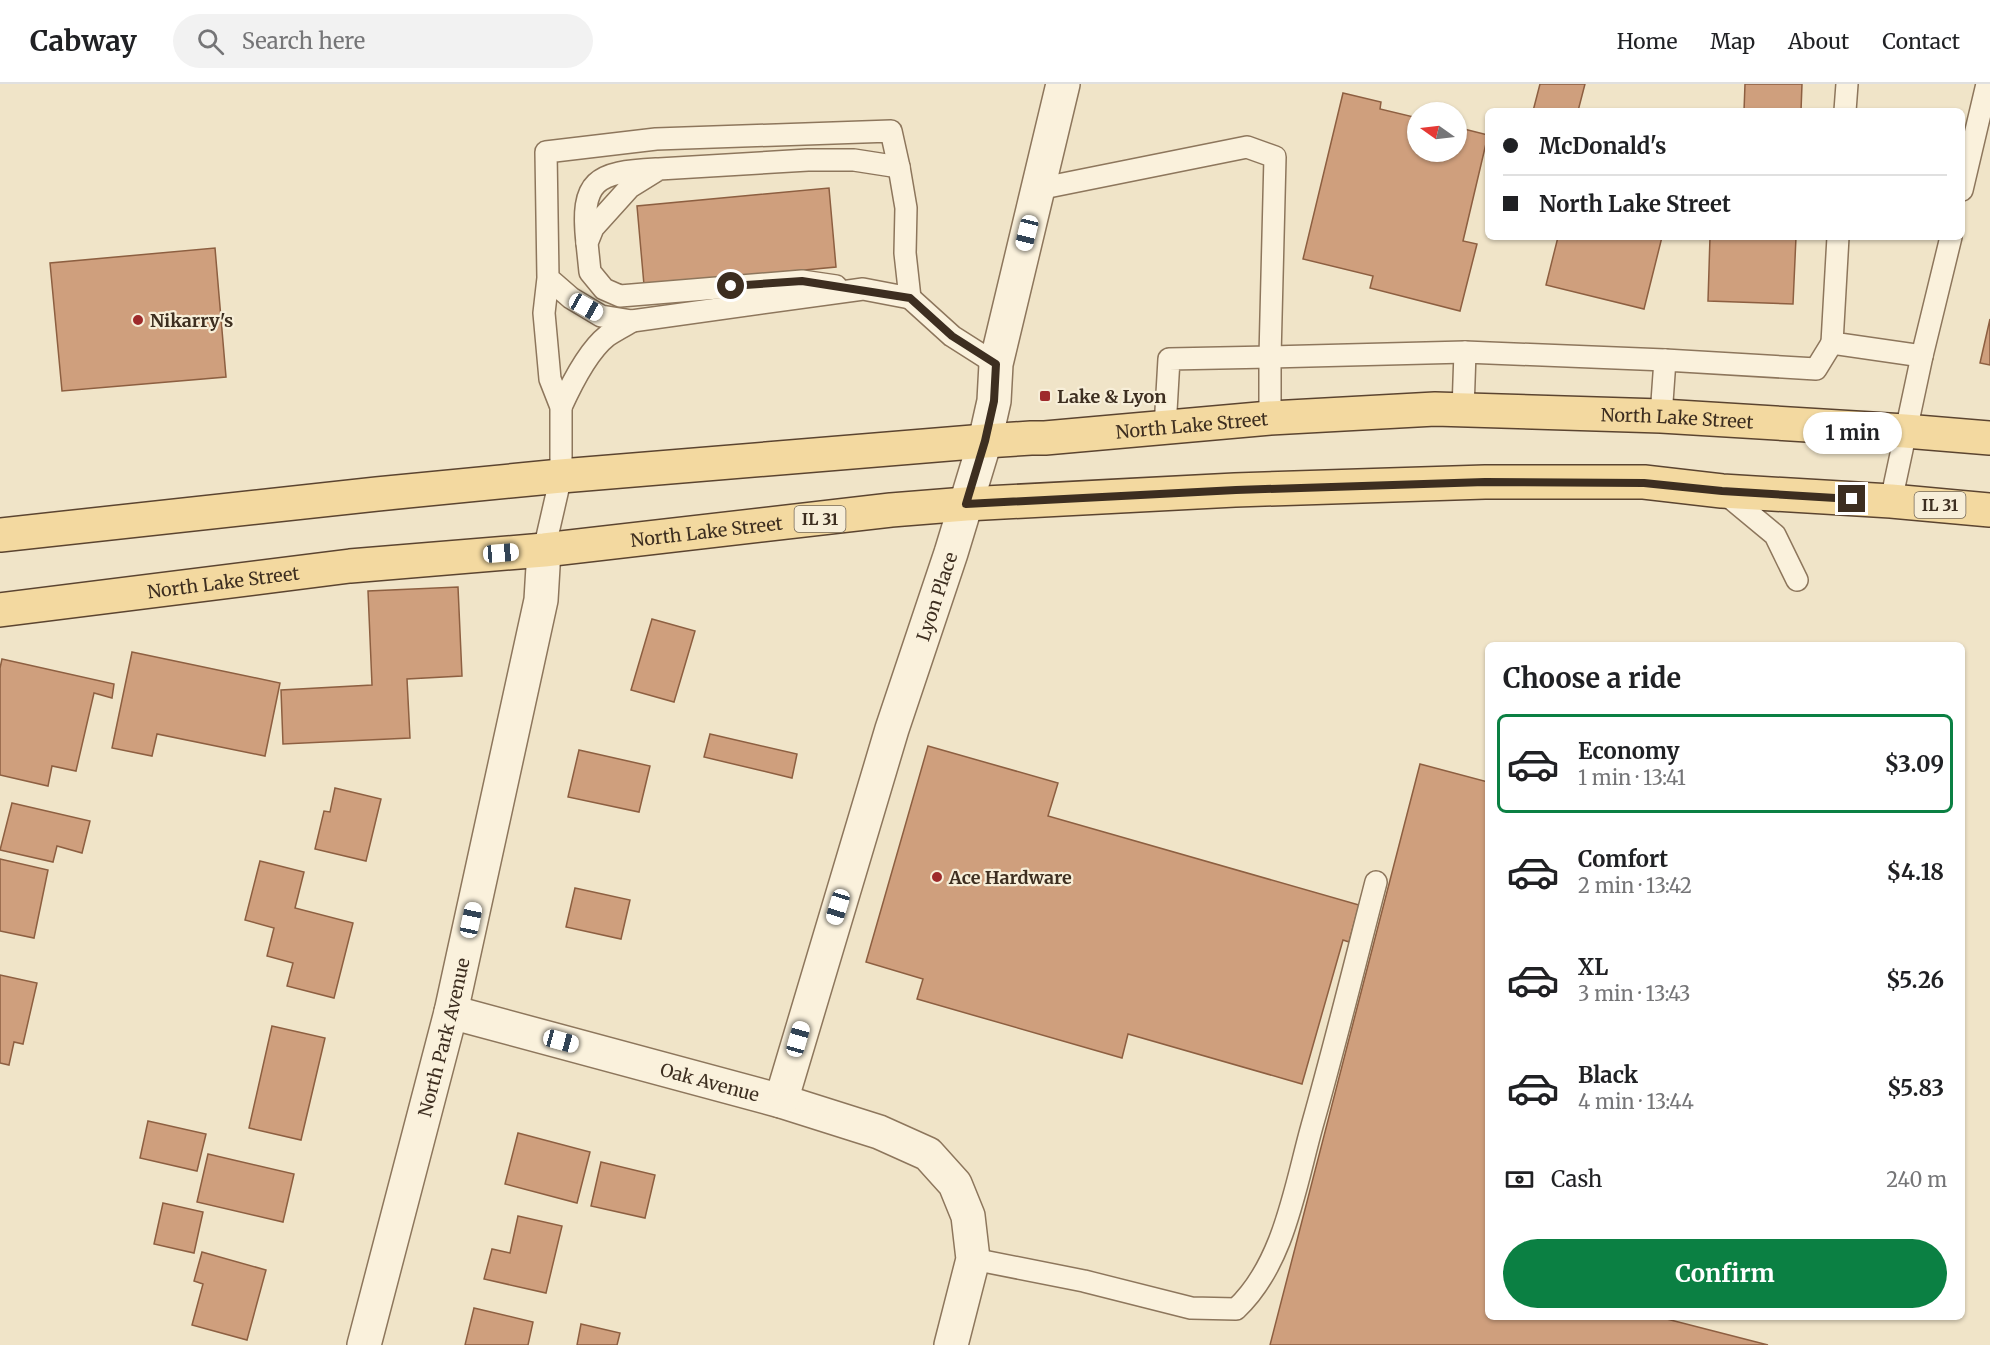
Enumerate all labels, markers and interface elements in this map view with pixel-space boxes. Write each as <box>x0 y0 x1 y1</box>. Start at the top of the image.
search box <box>173 14 593 68</box>
text: Cabway <box>30 23 137 59</box>
icon: search <box>194 25 227 58</box>
text: Search here <box>242 27 365 55</box>
text: Home <box>1617 28 1677 55</box>
text: Map <box>1710 28 1755 55</box>
text: About <box>1788 28 1849 55</box>
text: Contact <box>1882 28 1960 55</box>
north arrow <box>1407 102 1467 162</box>
map controls <box>1407 102 1467 162</box>
text: McDonald's <box>1539 132 1666 160</box>
text: North Lake Street <box>1539 190 1731 218</box>
car <box>1014 213 1040 253</box>
route start <box>717 272 744 299</box>
car <box>566 290 606 324</box>
place label: Nikarry's <box>150 309 233 332</box>
marker: Nikarry's <box>131 313 145 327</box>
place label: Lake & Lyon <box>1057 385 1166 408</box>
marker: Lake & Lyon <box>1038 389 1052 403</box>
street label: North Lake Street <box>1600 403 1754 433</box>
street label: North Lake Street <box>1115 407 1269 443</box>
callout: 1 min <box>1802 412 1902 454</box>
text: 1 min <box>1825 420 1880 445</box>
route end <box>1838 485 1865 512</box>
road number: IL 31 <box>1914 492 1966 518</box>
road number: IL 31 <box>794 506 846 532</box>
street label: North Lake Street <box>629 511 784 551</box>
car <box>482 542 520 564</box>
street label: Lyon Place <box>911 549 962 644</box>
street label: North Lake Street <box>146 561 301 603</box>
text: Choose a ride <box>1503 661 1681 695</box>
icon: car <box>1506 737 1560 791</box>
text: Economy <box>1578 737 1679 765</box>
text: $3.09 <box>1884 750 1944 778</box>
text: 1 min · 13:41 <box>1578 765 1686 790</box>
icon: car <box>1506 845 1560 899</box>
text: Comfort <box>1578 845 1668 873</box>
text: $4.18 <box>1887 858 1944 886</box>
place label: Ace Hardware <box>948 866 1072 889</box>
marker: Ace Hardware <box>930 870 944 884</box>
text: 2 min · 13:42 <box>1578 873 1692 898</box>
car <box>824 887 852 927</box>
car <box>458 901 484 939</box>
icon: car <box>1506 953 1560 1007</box>
text: XL <box>1578 953 1608 981</box>
street label: North Park Avenue <box>413 956 474 1119</box>
text: $5.26 <box>1886 966 1944 994</box>
text: 3 min · 13:43 <box>1578 981 1690 1006</box>
car <box>784 1019 812 1059</box>
car <box>541 1028 581 1054</box>
street label: Oak Avenue <box>658 1057 762 1106</box>
icon: car <box>1506 1061 1560 1115</box>
text: Black <box>1578 1061 1638 1089</box>
text: $5.83 <box>1887 1074 1944 1102</box>
text: 4 min · 13:44 <box>1578 1089 1694 1114</box>
icon: cash <box>1503 1163 1536 1196</box>
text: Cash <box>1551 1165 1602 1193</box>
text: 240 m <box>1886 1167 1947 1192</box>
button: Confirm <box>1503 1239 1947 1308</box>

